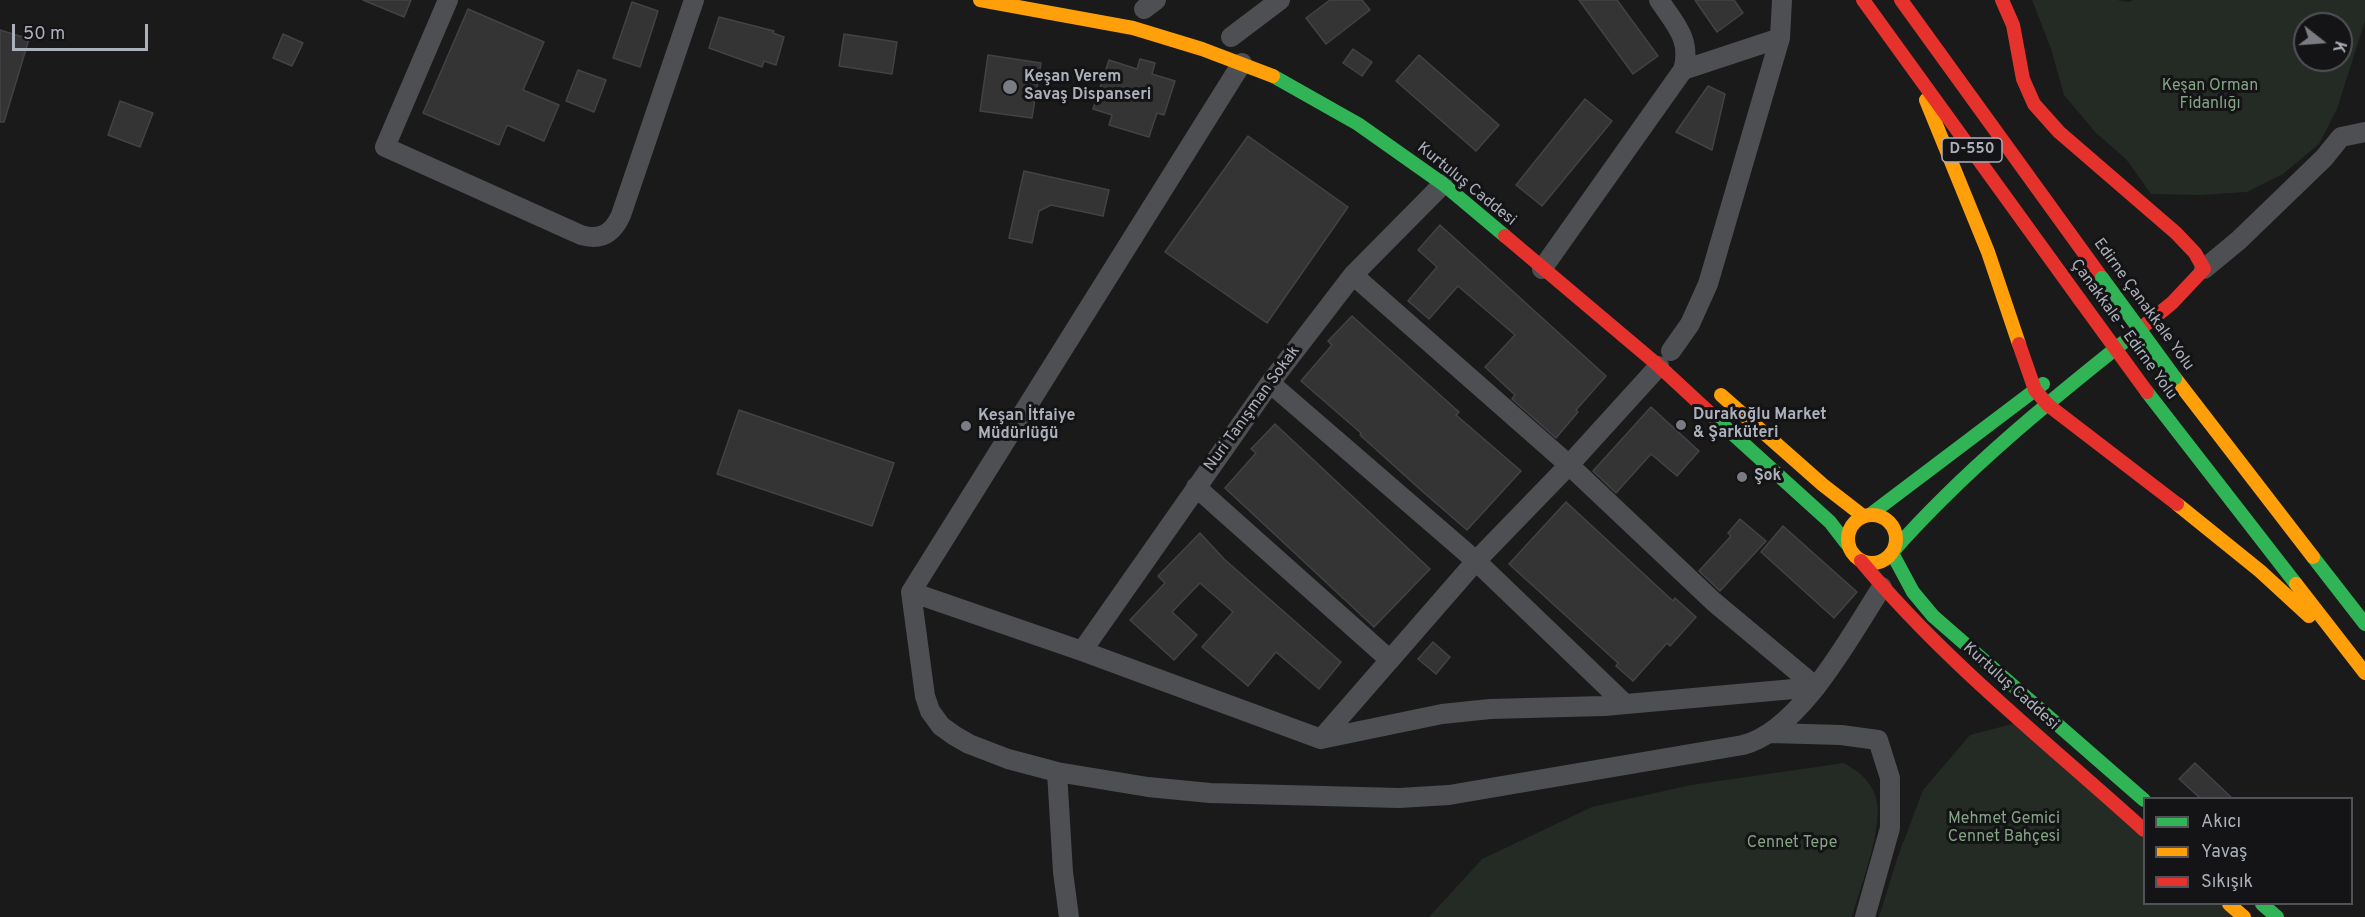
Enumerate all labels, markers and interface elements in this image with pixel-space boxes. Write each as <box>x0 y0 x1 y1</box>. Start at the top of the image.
scale bar <box>15 12 152 50</box>
north arrow <box>2293 12 2353 72</box>
text: 50 m <box>23 23 65 46</box>
text: K <box>2327 38 2350 55</box>
place label: Keşan Verem Savaş Dispanseri <box>1024 68 1151 106</box>
park label: Keşan Orman Fidanlığı <box>2162 77 2258 115</box>
marker: Keşan Verem Savaş Dispanseri <box>1001 78 1019 96</box>
road number: D-550 <box>1942 138 2002 162</box>
street label: Kurtuluş Caddesi <box>1412 139 1520 231</box>
street label: Edirne Çanakkale Yolu <box>2089 235 2197 375</box>
street label: Çanakkale - Edirne Yolu <box>2066 256 2180 404</box>
street label: Nuri Tanışman Sokak <box>1201 343 1305 475</box>
place label: Durakoğlu Market & Şarküteri <box>1693 406 1827 444</box>
place label: Keşan İtfaiye Müdürlüğü <box>978 407 1075 445</box>
marker: Durakoğlu Market & Şarküteri <box>1674 418 1688 432</box>
marker: Keşan İtfaiye Müdürlüğü <box>959 419 973 433</box>
place label: Şok <box>1754 467 1782 487</box>
marker: Şok <box>1735 470 1749 484</box>
street label: Kurtuluş Caddesi <box>1958 639 2062 735</box>
legend <box>2143 797 2353 905</box>
park label: Mehmet Gemici Cennet Bahçesi <box>1948 810 2060 848</box>
text: Akıcı <box>2201 811 2241 834</box>
park label: Cennet Tepe <box>1747 834 1837 854</box>
text: Yavaş <box>2201 841 2247 864</box>
text: Sıkışık <box>2201 871 2253 894</box>

